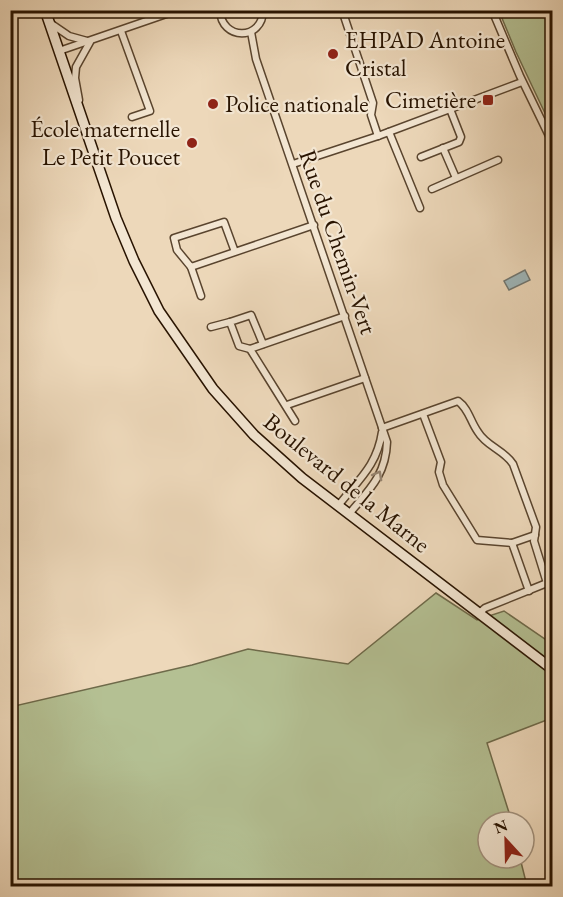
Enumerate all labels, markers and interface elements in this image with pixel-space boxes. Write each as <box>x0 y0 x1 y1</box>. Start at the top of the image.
place label: EHPAD Antoine Cristal <box>345 24 505 83</box>
marker: EHPAD Antoine Cristal <box>326 47 340 61</box>
place label: Cimetière <box>385 84 476 115</box>
place label: Police nationale <box>225 88 369 119</box>
marker: Cimetière <box>481 93 495 107</box>
marker: Police nationale <box>206 97 220 111</box>
place label: École maternelle Le Petit Poucet <box>30 113 180 172</box>
marker: École maternelle Le Petit Poucet <box>185 136 199 150</box>
street label: Rue du Chemin-Vert <box>292 146 385 339</box>
street label: Boulevard de la Marne <box>258 406 437 559</box>
one-way arrow <box>371 471 382 481</box>
north arrow <box>476 810 536 870</box>
text: N <box>491 814 511 839</box>

